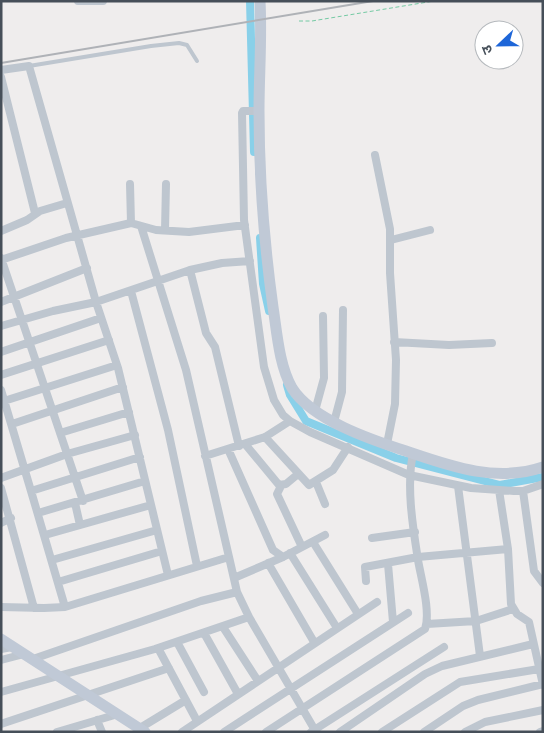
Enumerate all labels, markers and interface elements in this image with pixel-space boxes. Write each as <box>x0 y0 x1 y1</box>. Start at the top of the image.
north arrow <box>474 20 524 70</box>
text: उ <box>478 42 496 57</box>

